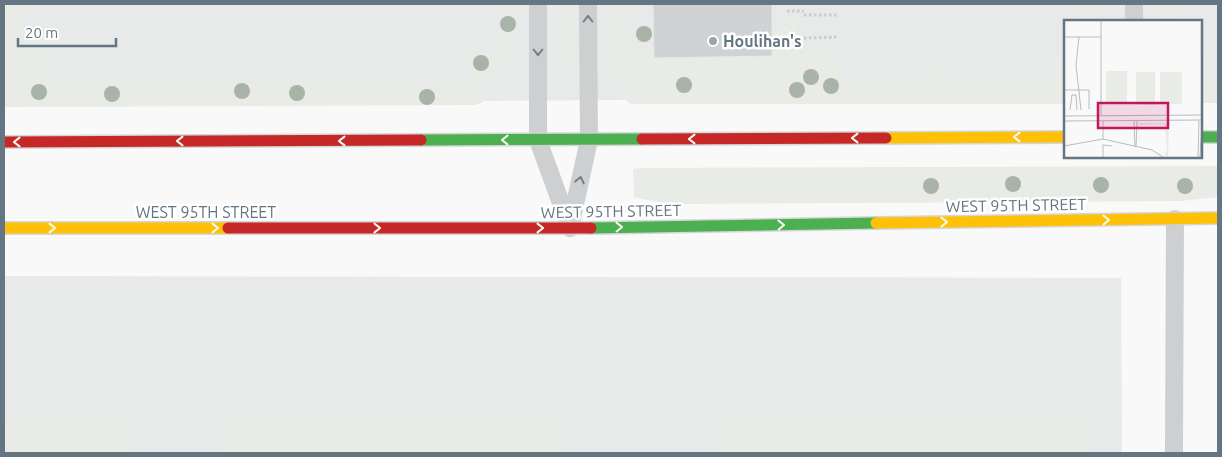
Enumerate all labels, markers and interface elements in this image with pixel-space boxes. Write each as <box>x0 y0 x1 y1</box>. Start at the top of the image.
one-way arrow <box>583 14 593 22</box>
scale bar <box>18 15 115 47</box>
inset map <box>1064 20 1202 158</box>
text: 20 m <box>25 24 58 41</box>
place label: Houlihan's <box>723 32 802 50</box>
marker: Houlihan's <box>707 35 719 47</box>
one-way arrow <box>533 49 543 57</box>
one-way arrow <box>1013 132 1020 142</box>
one-way arrow <box>850 133 858 143</box>
one-way arrow <box>688 134 696 144</box>
one-way arrow <box>501 135 508 145</box>
one-way arrow <box>176 136 184 146</box>
one-way arrow <box>338 136 346 146</box>
one-way arrow <box>13 137 21 147</box>
one-way arrow <box>574 176 585 185</box>
street label: WEST 95TH STREET <box>946 195 1087 215</box>
street label: WEST 95TH STREET <box>541 201 682 221</box>
street label: WEST 95TH STREET <box>136 203 276 221</box>
one-way arrow <box>1102 215 1110 225</box>
one-way arrow <box>940 217 948 227</box>
one-way arrow <box>777 219 785 230</box>
one-way arrow <box>615 222 623 232</box>
one-way arrow <box>49 223 57 233</box>
one-way arrow <box>212 223 219 233</box>
one-way arrow <box>374 223 382 233</box>
one-way arrow <box>536 223 544 233</box>

